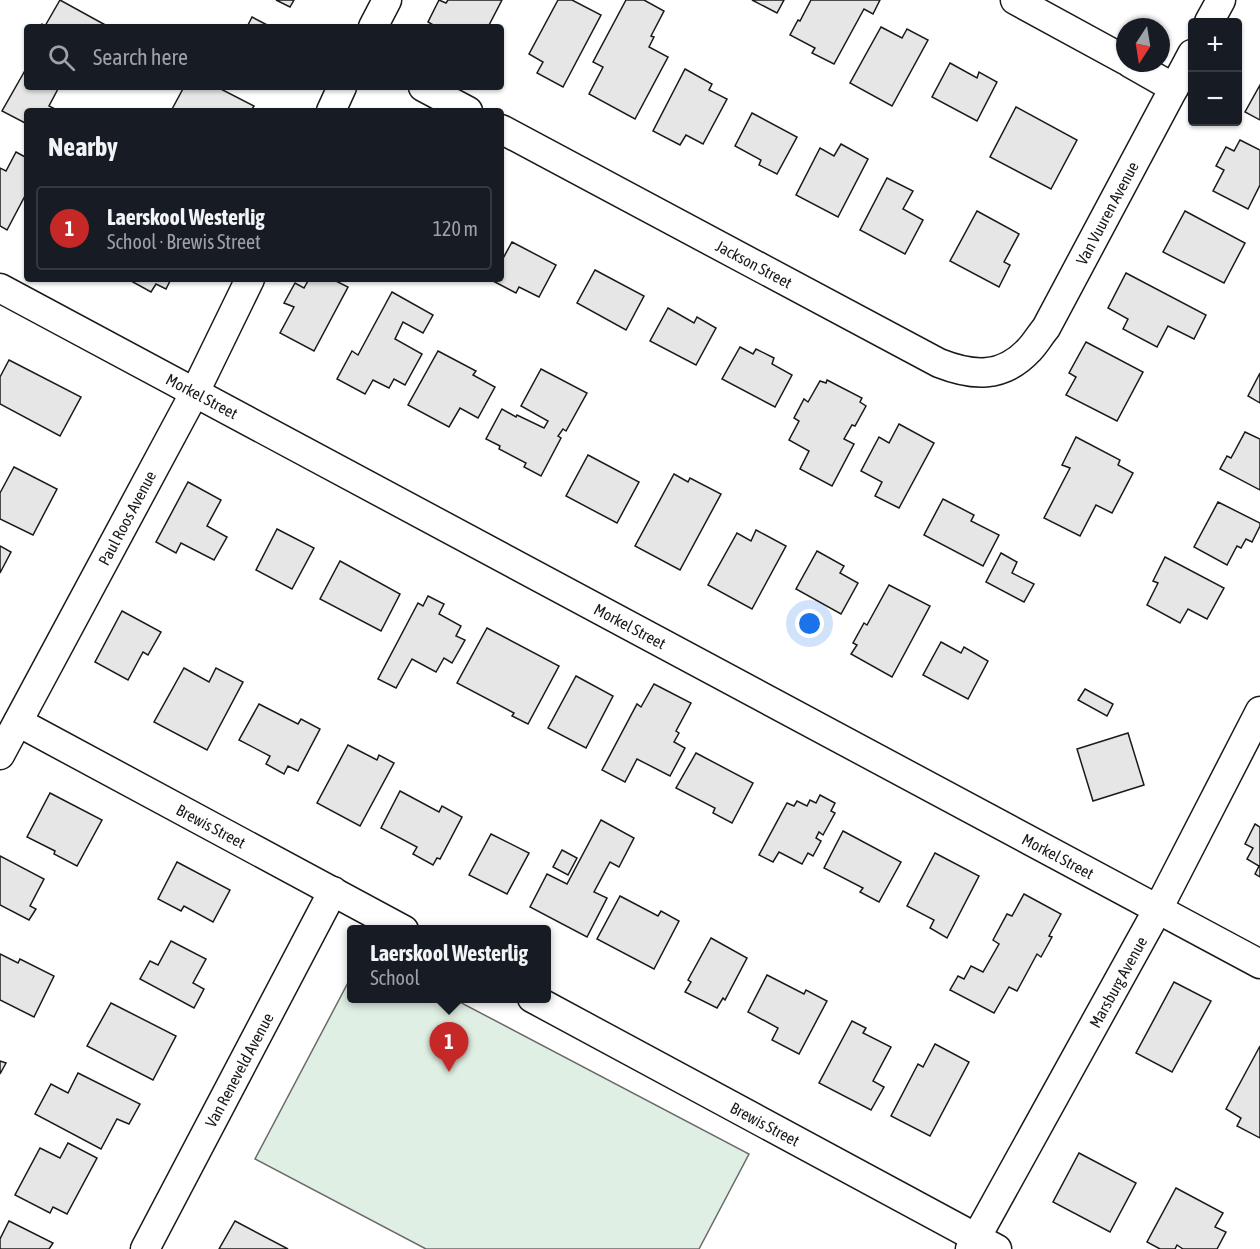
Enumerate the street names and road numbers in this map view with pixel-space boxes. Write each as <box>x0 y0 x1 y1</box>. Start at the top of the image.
street label: Van Vuuren Avenue <box>1072 158 1142 268</box>
street label: Jackson Street <box>713 236 796 292</box>
street label: Morkel Street <box>163 370 241 423</box>
street label: Paul Roos Avenue <box>95 468 159 568</box>
street label: Morkel Street <box>591 600 669 653</box>
street label: Brewis Street <box>173 800 249 852</box>
street label: Morkel Street <box>1019 830 1097 883</box>
street label: Marsburg Avenue <box>1086 933 1151 1031</box>
street label: Van Reneveld Avenue <box>201 1010 277 1130</box>
street label: Brewis Street <box>727 1098 803 1150</box>

